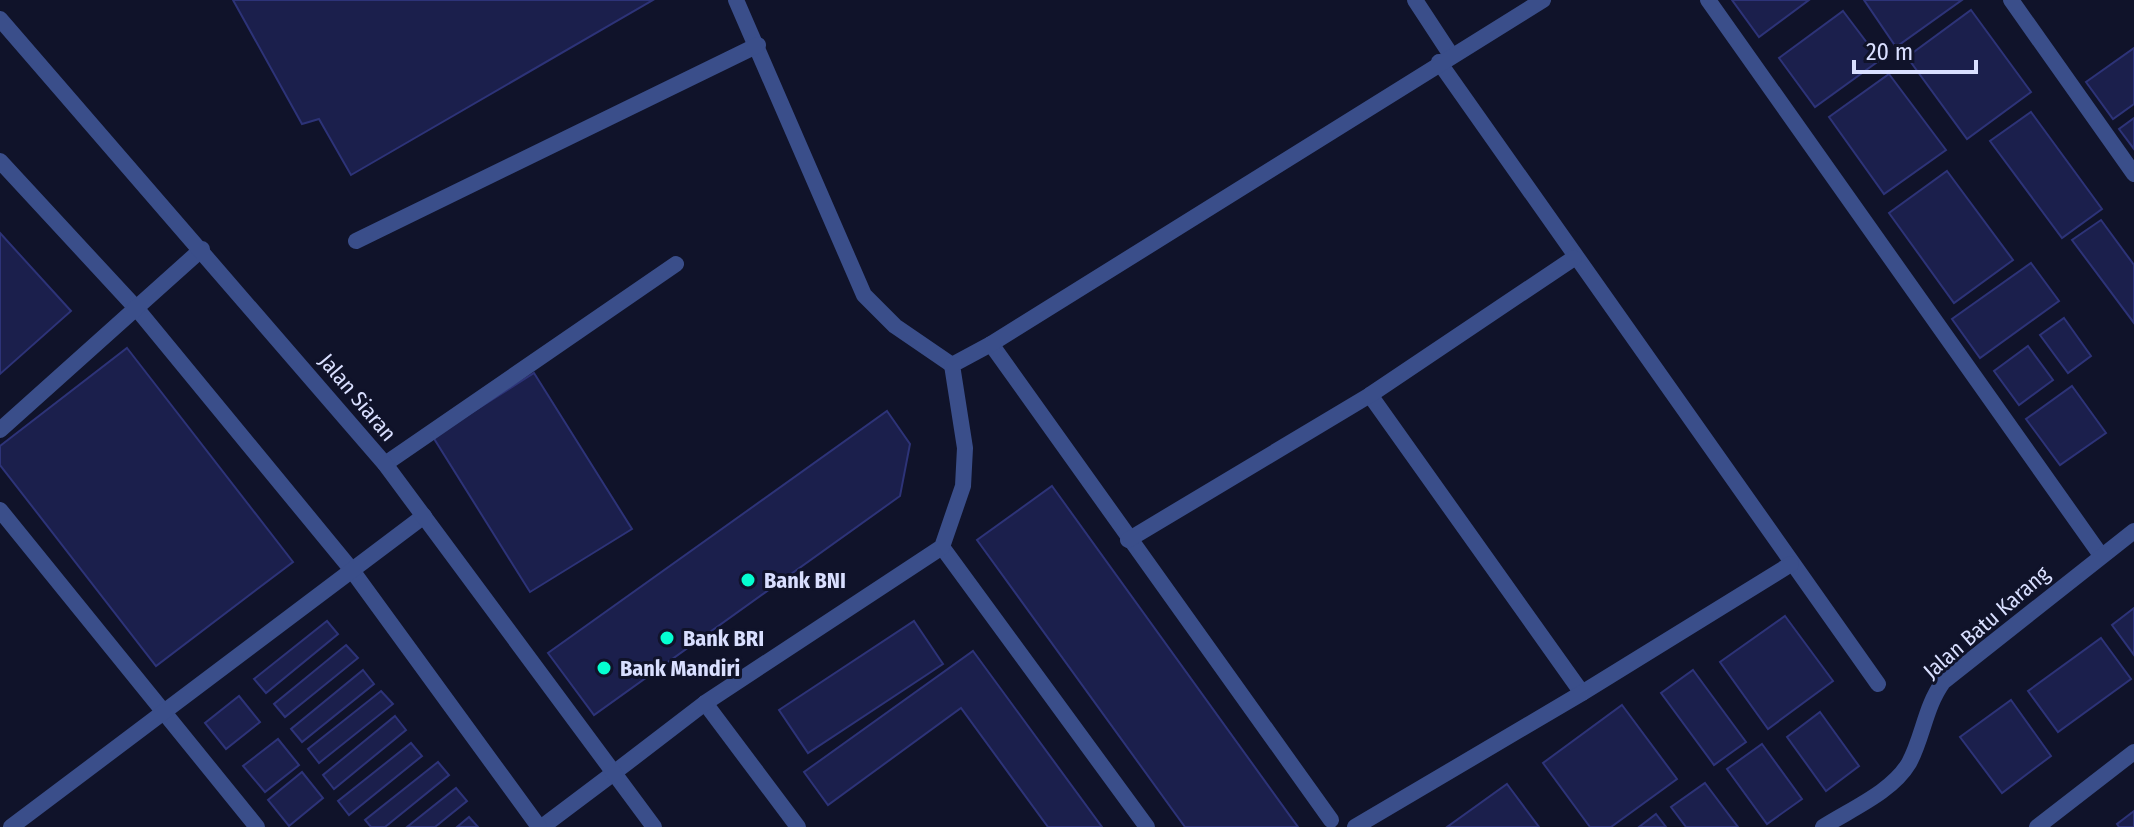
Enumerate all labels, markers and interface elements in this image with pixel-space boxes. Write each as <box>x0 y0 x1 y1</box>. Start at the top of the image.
scale bar <box>1854 24 1976 74</box>
text: 20 m <box>1866 38 1913 66</box>
street label: Jalan Siaran <box>313 348 402 447</box>
street label: Jalan Batu Karang <box>1918 560 2055 685</box>
place label: Bank BNI <box>764 567 846 594</box>
marker: Bank BNI <box>739 571 757 589</box>
place label: Bank BRI <box>683 625 764 652</box>
marker: Bank BRI <box>658 629 676 647</box>
place label: Bank Mandiri <box>620 655 740 682</box>
marker: Bank Mandiri <box>595 659 613 677</box>

